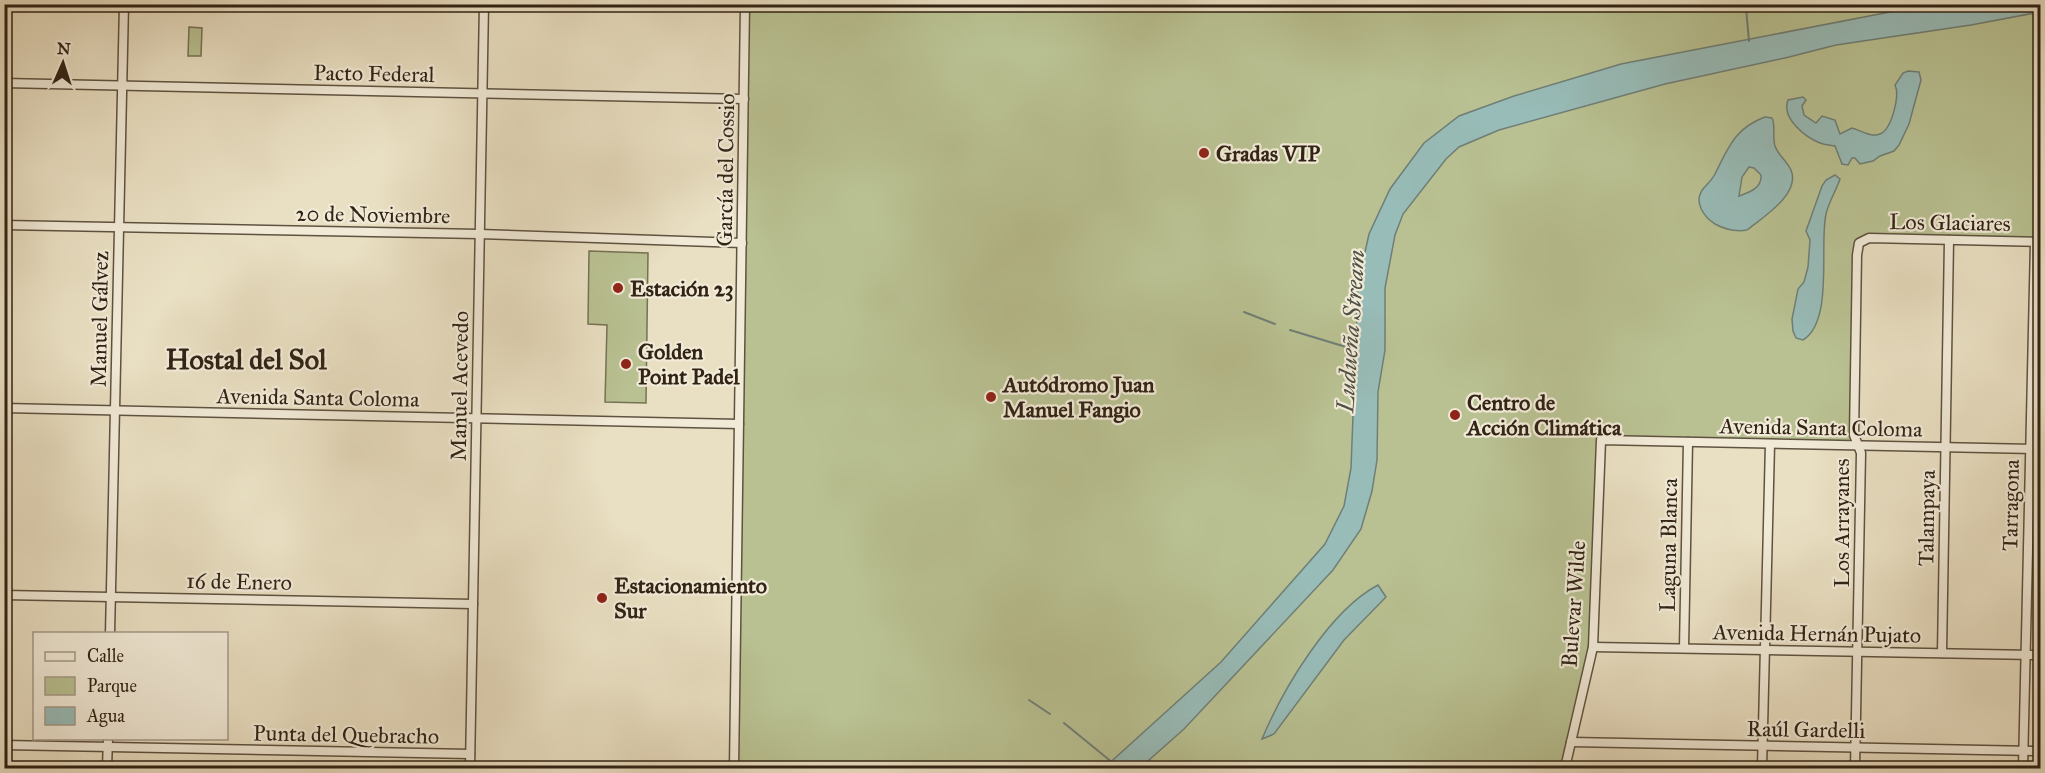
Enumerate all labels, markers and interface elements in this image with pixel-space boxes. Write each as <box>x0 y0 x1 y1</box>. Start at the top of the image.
north arrow <box>33 33 93 93</box>
text: N <box>56 39 71 58</box>
street label: Pacto Federal <box>313 59 435 88</box>
street label: García del Cossio <box>711 93 740 247</box>
place label: Gradas VIP <box>1216 140 1320 167</box>
marker: Gradas VIP <box>1197 146 1211 160</box>
street label: 20 de Noviembre <box>295 200 451 229</box>
street label: Los Glaciares <box>1889 208 2011 237</box>
water label: Ludueña Stream <box>1330 249 1372 414</box>
street label: Manuel Gálvez <box>85 251 114 387</box>
place label: Estación 23 <box>630 275 734 302</box>
marker: Estación 23 <box>611 281 625 295</box>
street label: Manuel Acevedo <box>445 311 474 461</box>
place label: Golden Point Padel <box>638 338 740 390</box>
district label: Hostal del Sol <box>166 342 327 377</box>
marker: Golden Point Padel <box>619 357 633 371</box>
place label: Autódromo Juan Manuel Fangio <box>1001 371 1155 423</box>
street label: Avenida Santa Coloma <box>215 382 420 413</box>
place label: Centro de Acción Climática <box>1465 389 1622 441</box>
marker: Autódromo Juan Manuel Fangio <box>984 390 998 404</box>
marker: Centro de Acción Climática <box>1448 408 1462 422</box>
street label: Avenida Santa Coloma <box>1718 412 1923 443</box>
street label: Los Arrayanes <box>1828 458 1855 588</box>
street label: Tarragona <box>1996 458 2025 551</box>
street label: Talampaya <box>1912 469 1941 566</box>
street label: Laguna Blanca <box>1654 477 1683 612</box>
street label: Bulevar Wilde <box>1556 540 1591 668</box>
street label: 16 de Enero <box>186 567 292 596</box>
place label: Estacionamiento Sur <box>614 572 767 624</box>
marker: Estacionamiento Sur <box>595 591 609 605</box>
street label: Avenida Hernán Pujato <box>1712 618 1921 649</box>
legend <box>33 632 228 740</box>
text: Calle <box>87 645 124 667</box>
text: Parque <box>87 675 137 698</box>
text: Agua <box>86 705 125 728</box>
street label: Raúl Gardelli <box>1746 715 1866 744</box>
street label: Punta del Quebracho <box>253 719 439 750</box>

